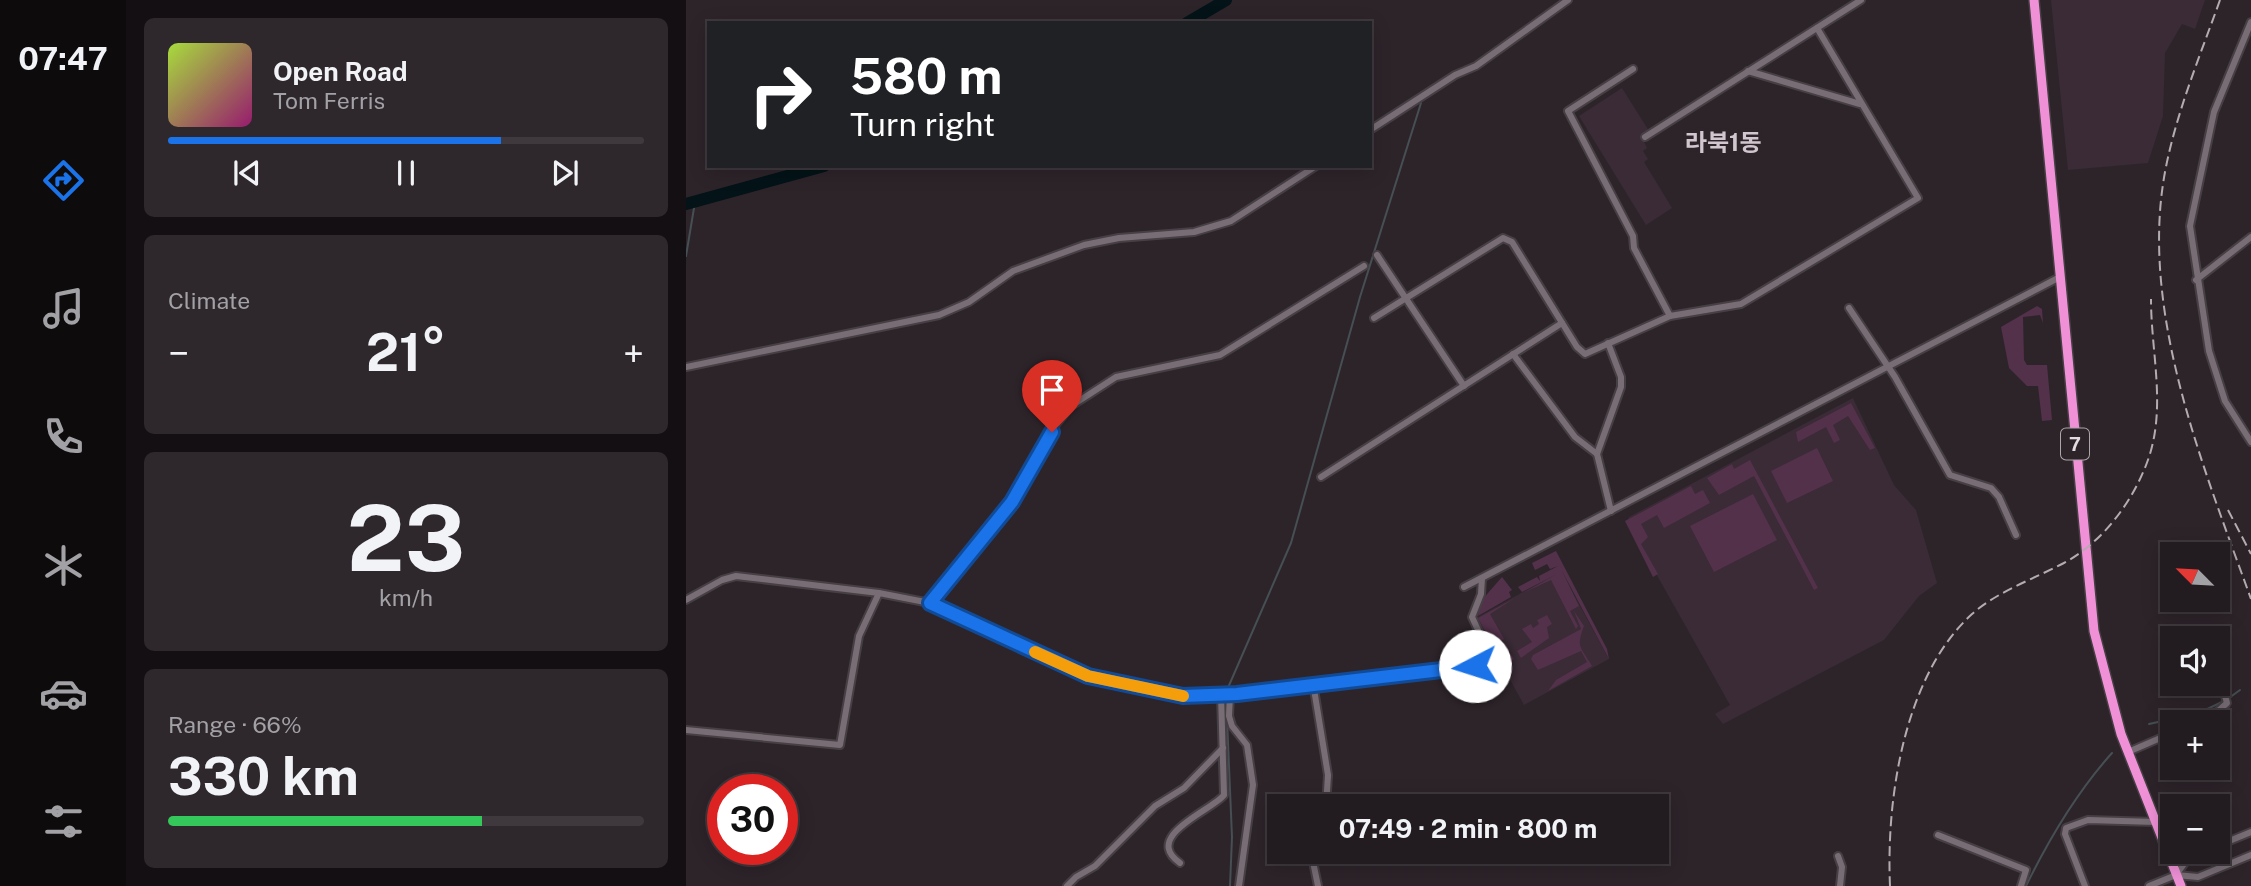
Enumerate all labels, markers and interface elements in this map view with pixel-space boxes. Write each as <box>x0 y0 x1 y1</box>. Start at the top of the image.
text: 07:47 <box>18 40 108 77</box>
text: 580 m <box>850 47 1002 105</box>
icon: right <box>735 49 826 140</box>
text: Open Road <box>273 56 408 87</box>
text: Tom Ferris <box>273 87 385 114</box>
text: Turn right <box>850 106 995 143</box>
district label: 라북1동 <box>1685 128 1761 156</box>
icon: previous <box>228 154 266 192</box>
icon: pause <box>387 154 425 192</box>
icon: next <box>546 154 584 192</box>
icon: directions <box>39 156 88 205</box>
icon: music <box>39 284 88 333</box>
text: Climate <box>168 287 250 314</box>
text: 21° <box>366 322 446 383</box>
text: − <box>168 331 189 376</box>
text: + <box>623 331 644 376</box>
pin <box>1022 360 1082 432</box>
icon: arrive <box>1033 371 1071 409</box>
icon: phone <box>39 412 88 461</box>
road number: 7 <box>2061 428 2089 460</box>
text: 23 <box>347 485 465 591</box>
icon: climate <box>39 541 88 590</box>
north arrow <box>2160 542 2230 612</box>
map controls <box>2160 542 2230 864</box>
text: km/h <box>379 584 433 611</box>
button: sound <box>2160 626 2230 696</box>
position arrow <box>1438 629 1512 703</box>
icon: car <box>39 669 88 718</box>
button: + <box>2160 710 2230 780</box>
text: Range · 66% <box>168 711 302 738</box>
text: 330 km <box>168 746 359 807</box>
speed limit sign: 30 <box>707 774 798 865</box>
button: − <box>2160 794 2230 864</box>
icon: filters <box>39 797 88 846</box>
text: 07:49 · 2 min · 800 m <box>1339 813 1597 844</box>

